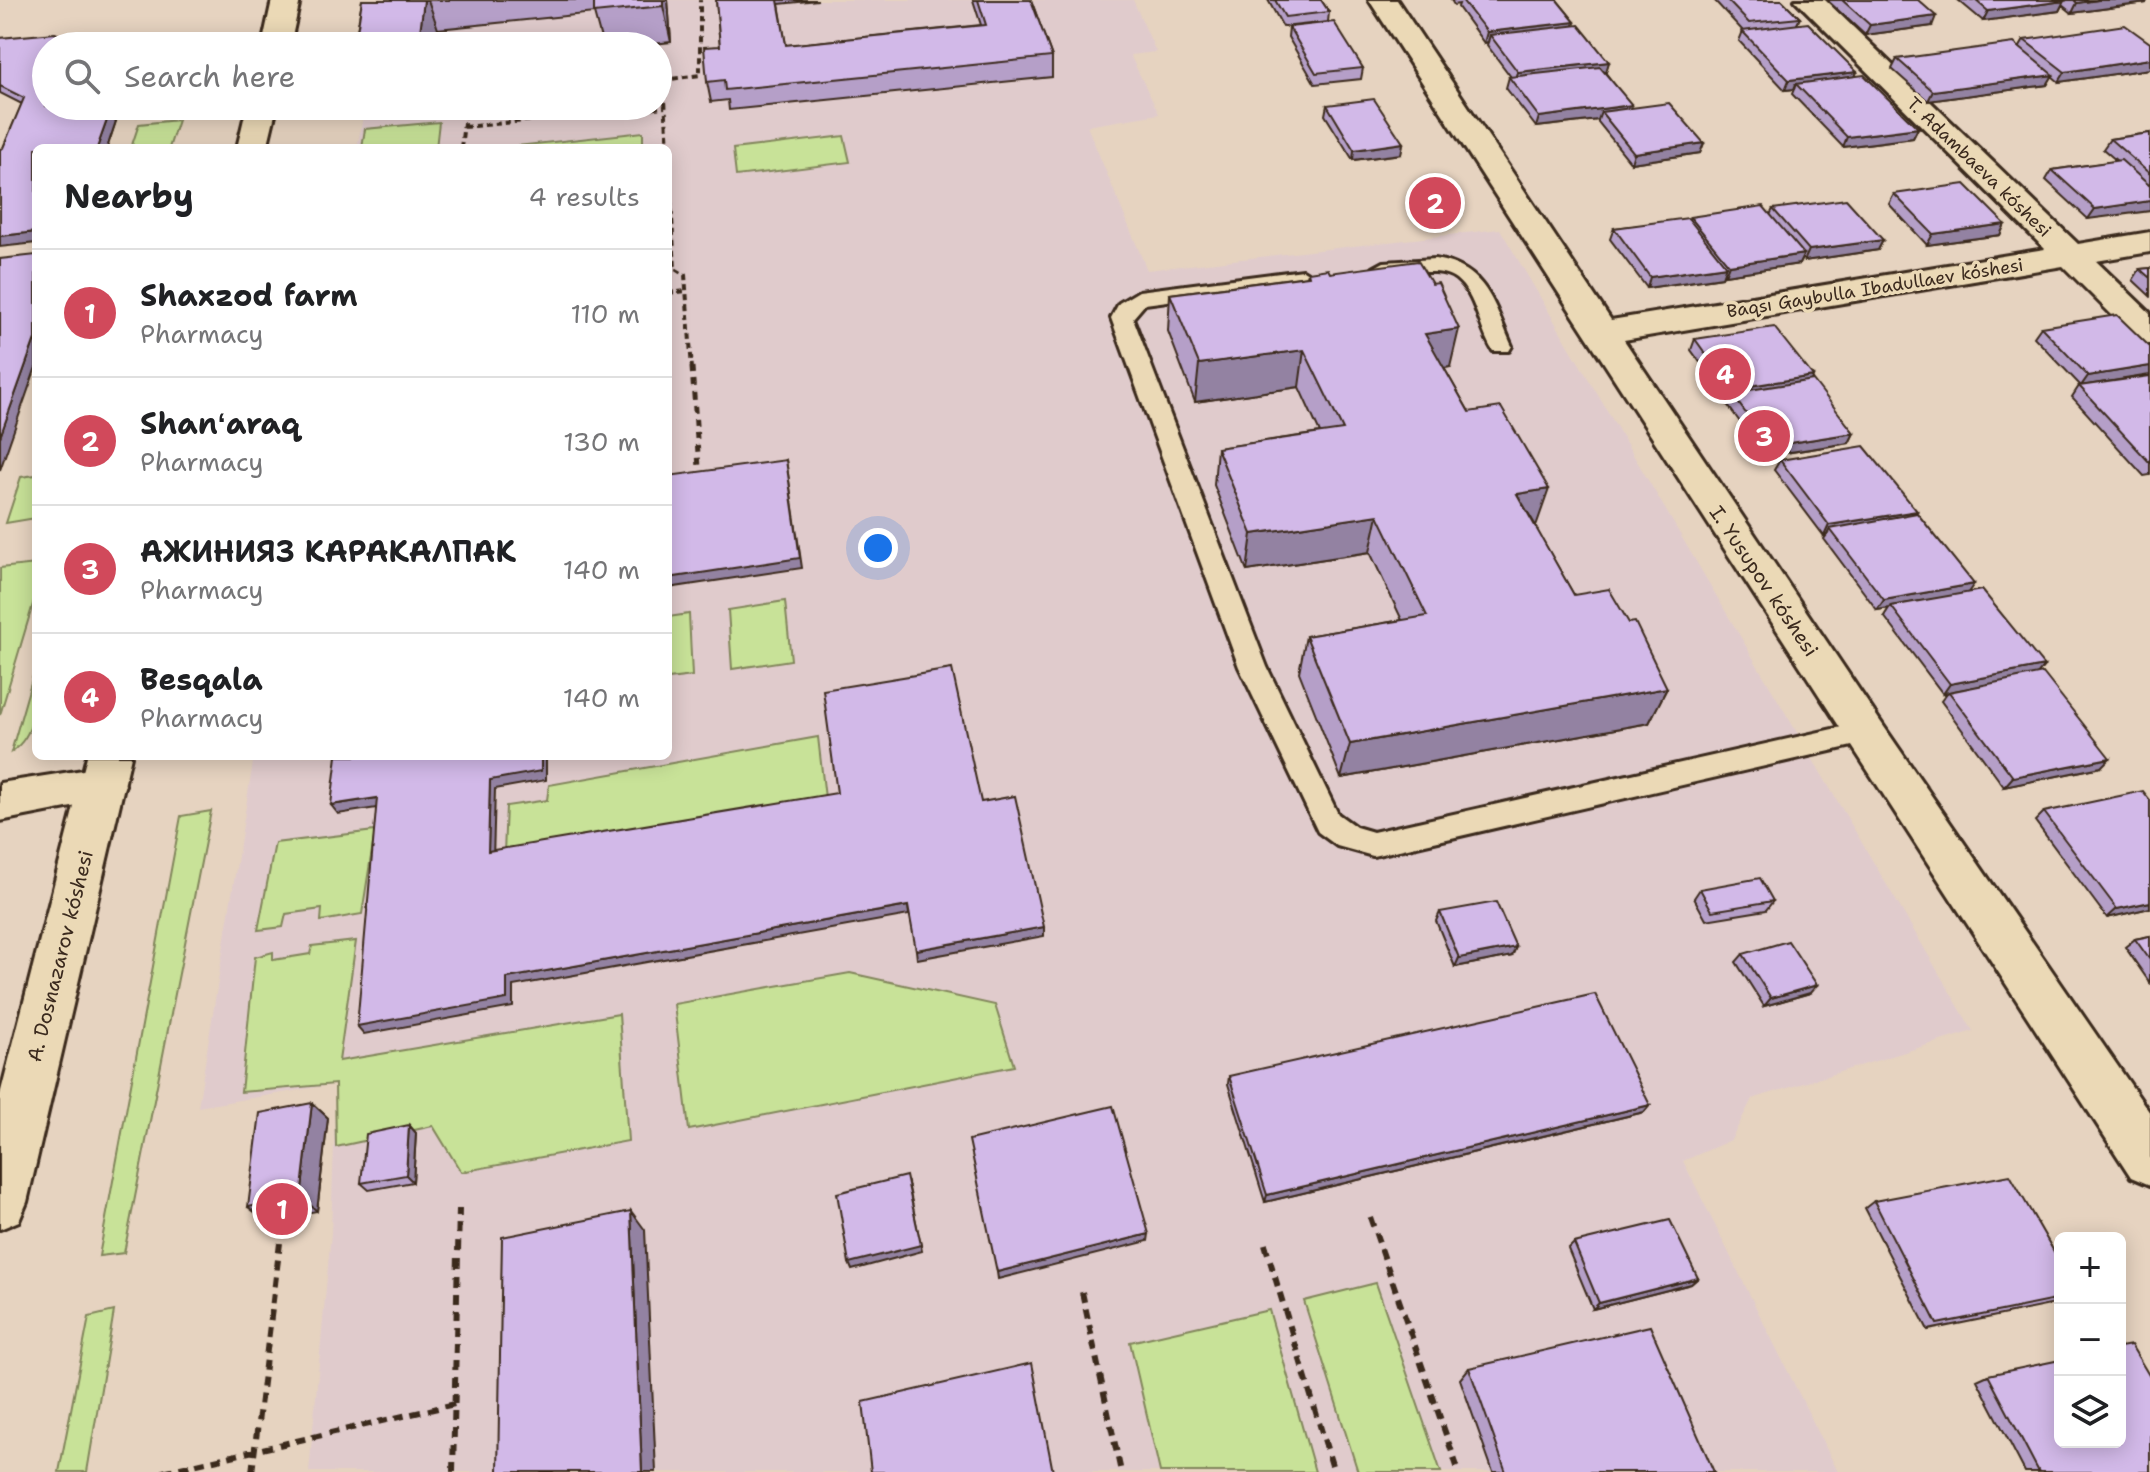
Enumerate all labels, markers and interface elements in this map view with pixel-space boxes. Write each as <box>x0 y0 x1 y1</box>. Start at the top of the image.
search box <box>32 32 672 120</box>
icon: search <box>60 54 104 98</box>
text: Search here <box>124 56 295 97</box>
street label: T. Adambaeva kóshesi <box>1901 92 2057 242</box>
text: Nearby <box>64 173 194 219</box>
pin: 2 <box>1409 173 1461 233</box>
text: 4 results <box>528 179 640 214</box>
street label: Baqsı Gaybulla Ibadullaev kóshesi <box>1725 253 2025 323</box>
text: Shaxzod farm <box>140 275 358 316</box>
text: 1 <box>84 296 96 331</box>
text: 110 m <box>570 296 640 331</box>
text: Pharmacy <box>140 316 264 351</box>
pin: 4 <box>1699 344 1751 404</box>
text: Shanʻaraq <box>140 403 300 444</box>
pin: 3 <box>1738 406 1790 466</box>
text: 2 <box>81 424 99 459</box>
text: 130 m <box>563 424 640 459</box>
text: Pharmacy <box>140 444 264 479</box>
street label: I. Yusupov kóshesi <box>1704 501 1824 661</box>
your location <box>858 528 898 568</box>
text: АЖИНИЯЗ КАРАКАЛПАК <box>140 531 516 572</box>
text: 3 <box>81 552 99 587</box>
text: 140 m <box>563 552 640 587</box>
text: Pharmacy <box>140 572 264 607</box>
text: Besqala <box>140 659 263 700</box>
text: 4 <box>81 680 99 715</box>
text: 140 m <box>563 680 640 715</box>
text: Pharmacy <box>140 700 264 735</box>
street label: A. Dosnazarov kóshesi <box>21 848 99 1064</box>
pin: 1 <box>256 1179 308 1239</box>
map controls <box>2054 1232 2126 1448</box>
button: + <box>2054 1232 2126 1304</box>
button: − <box>2054 1304 2126 1376</box>
button: layers <box>2054 1376 2126 1448</box>

